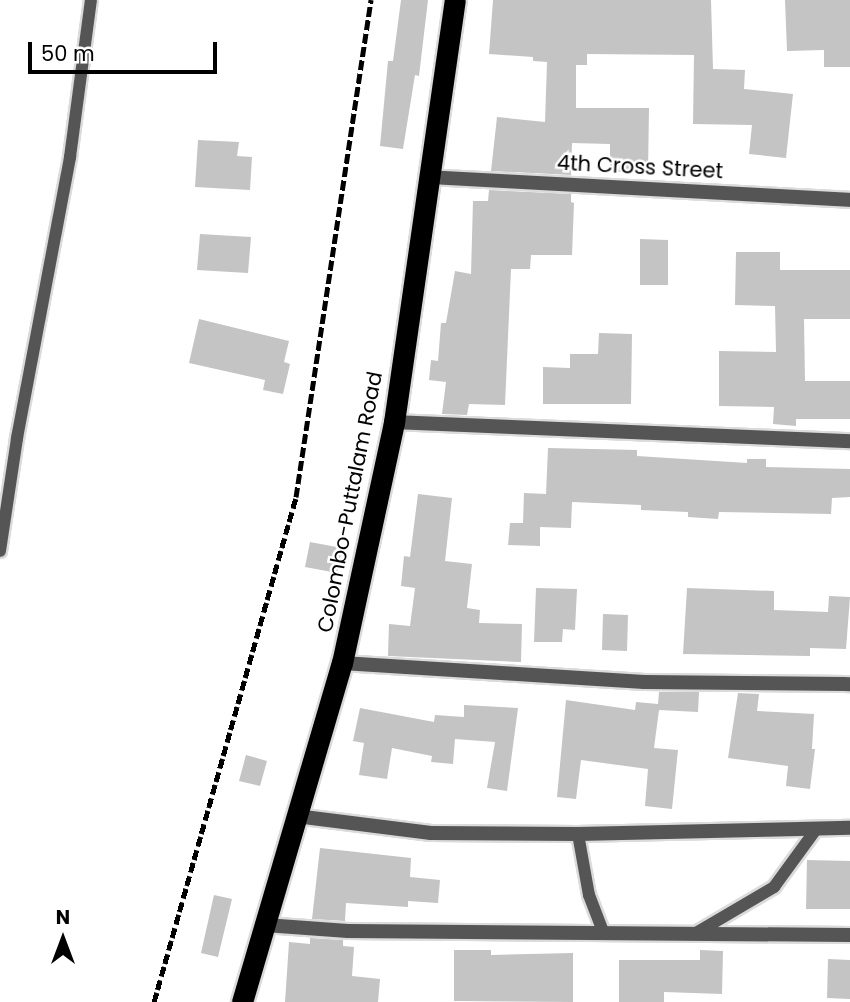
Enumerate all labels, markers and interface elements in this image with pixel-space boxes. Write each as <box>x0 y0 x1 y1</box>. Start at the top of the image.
scale bar <box>32 28 220 72</box>
text: 50 m <box>41 39 95 68</box>
street label: 4th Cross Street <box>556 150 724 184</box>
street label: Colombo-Puttalam Road <box>312 369 388 635</box>
north arrow <box>28 904 98 974</box>
text: N <box>56 904 70 931</box>

